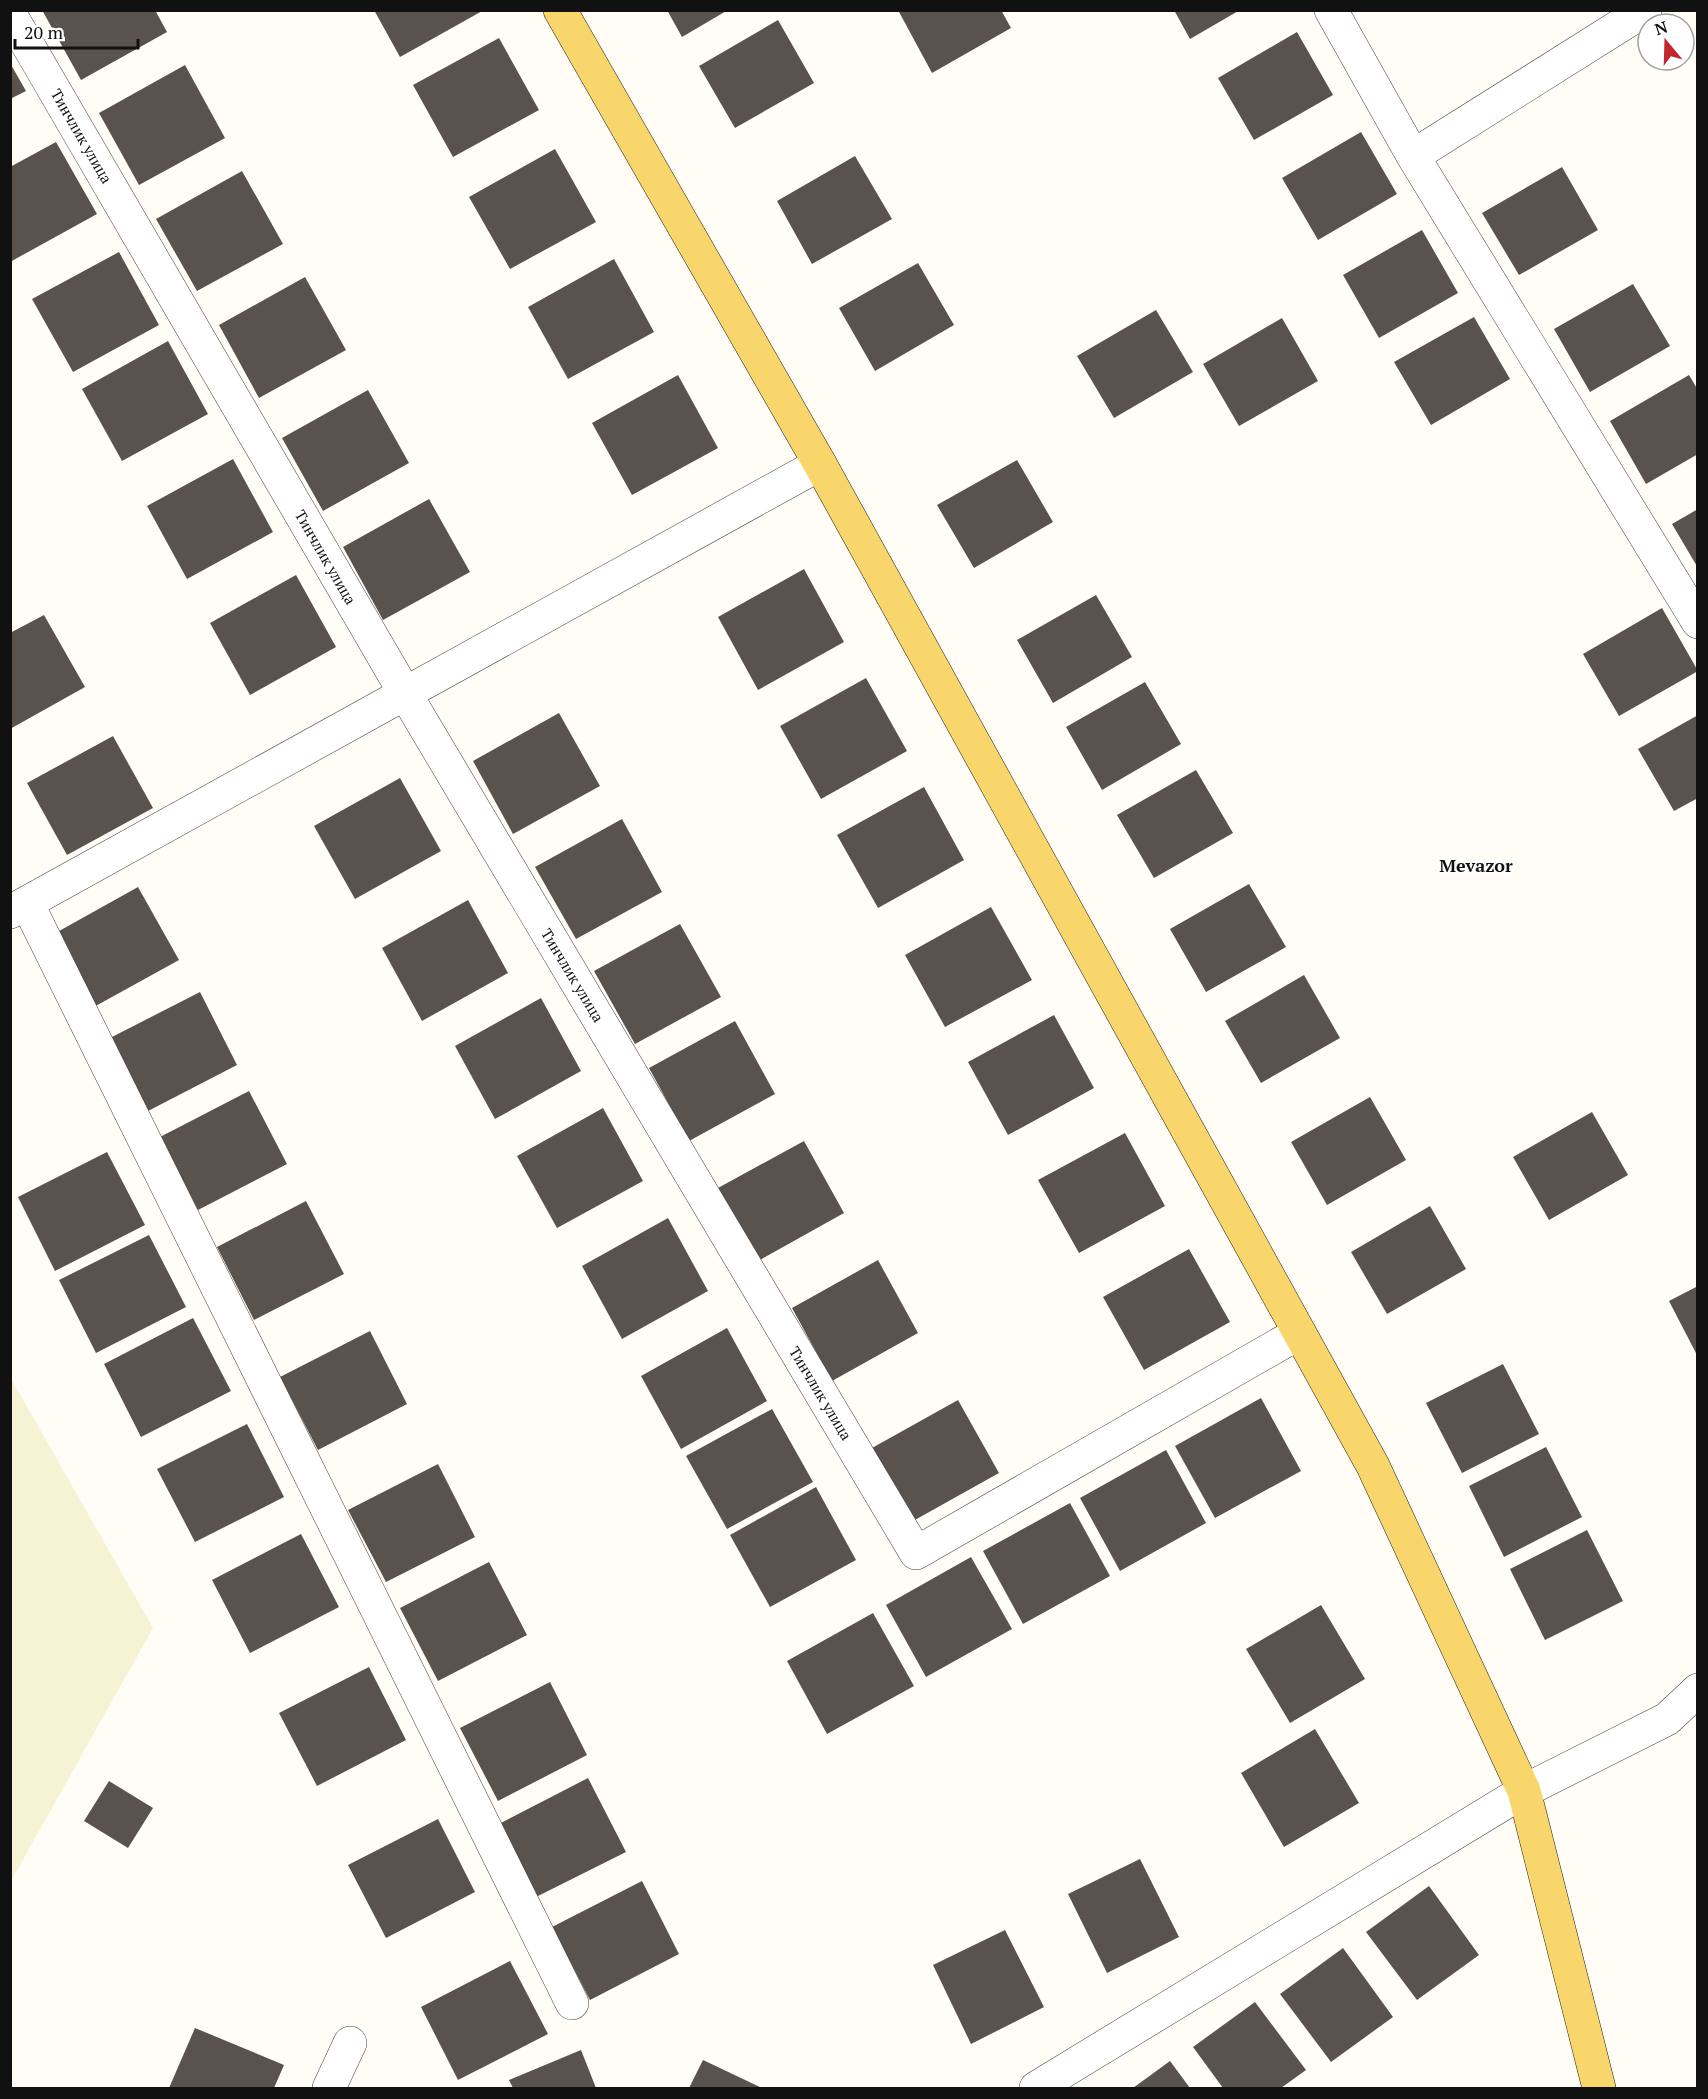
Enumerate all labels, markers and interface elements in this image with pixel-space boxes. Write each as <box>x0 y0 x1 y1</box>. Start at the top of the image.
scale bar <box>15 12 138 50</box>
north arrow <box>1636 12 1696 72</box>
text: N <box>1652 15 1670 40</box>
text: 20 m <box>24 20 64 44</box>
street label: Тинчлик улица <box>47 85 117 187</box>
street label: Тинчлик улица <box>291 506 361 608</box>
district label: Mevazor <box>1439 853 1513 877</box>
street label: Тинчлик улица <box>537 924 609 1026</box>
street label: Тинчлик улица <box>785 1342 857 1444</box>

